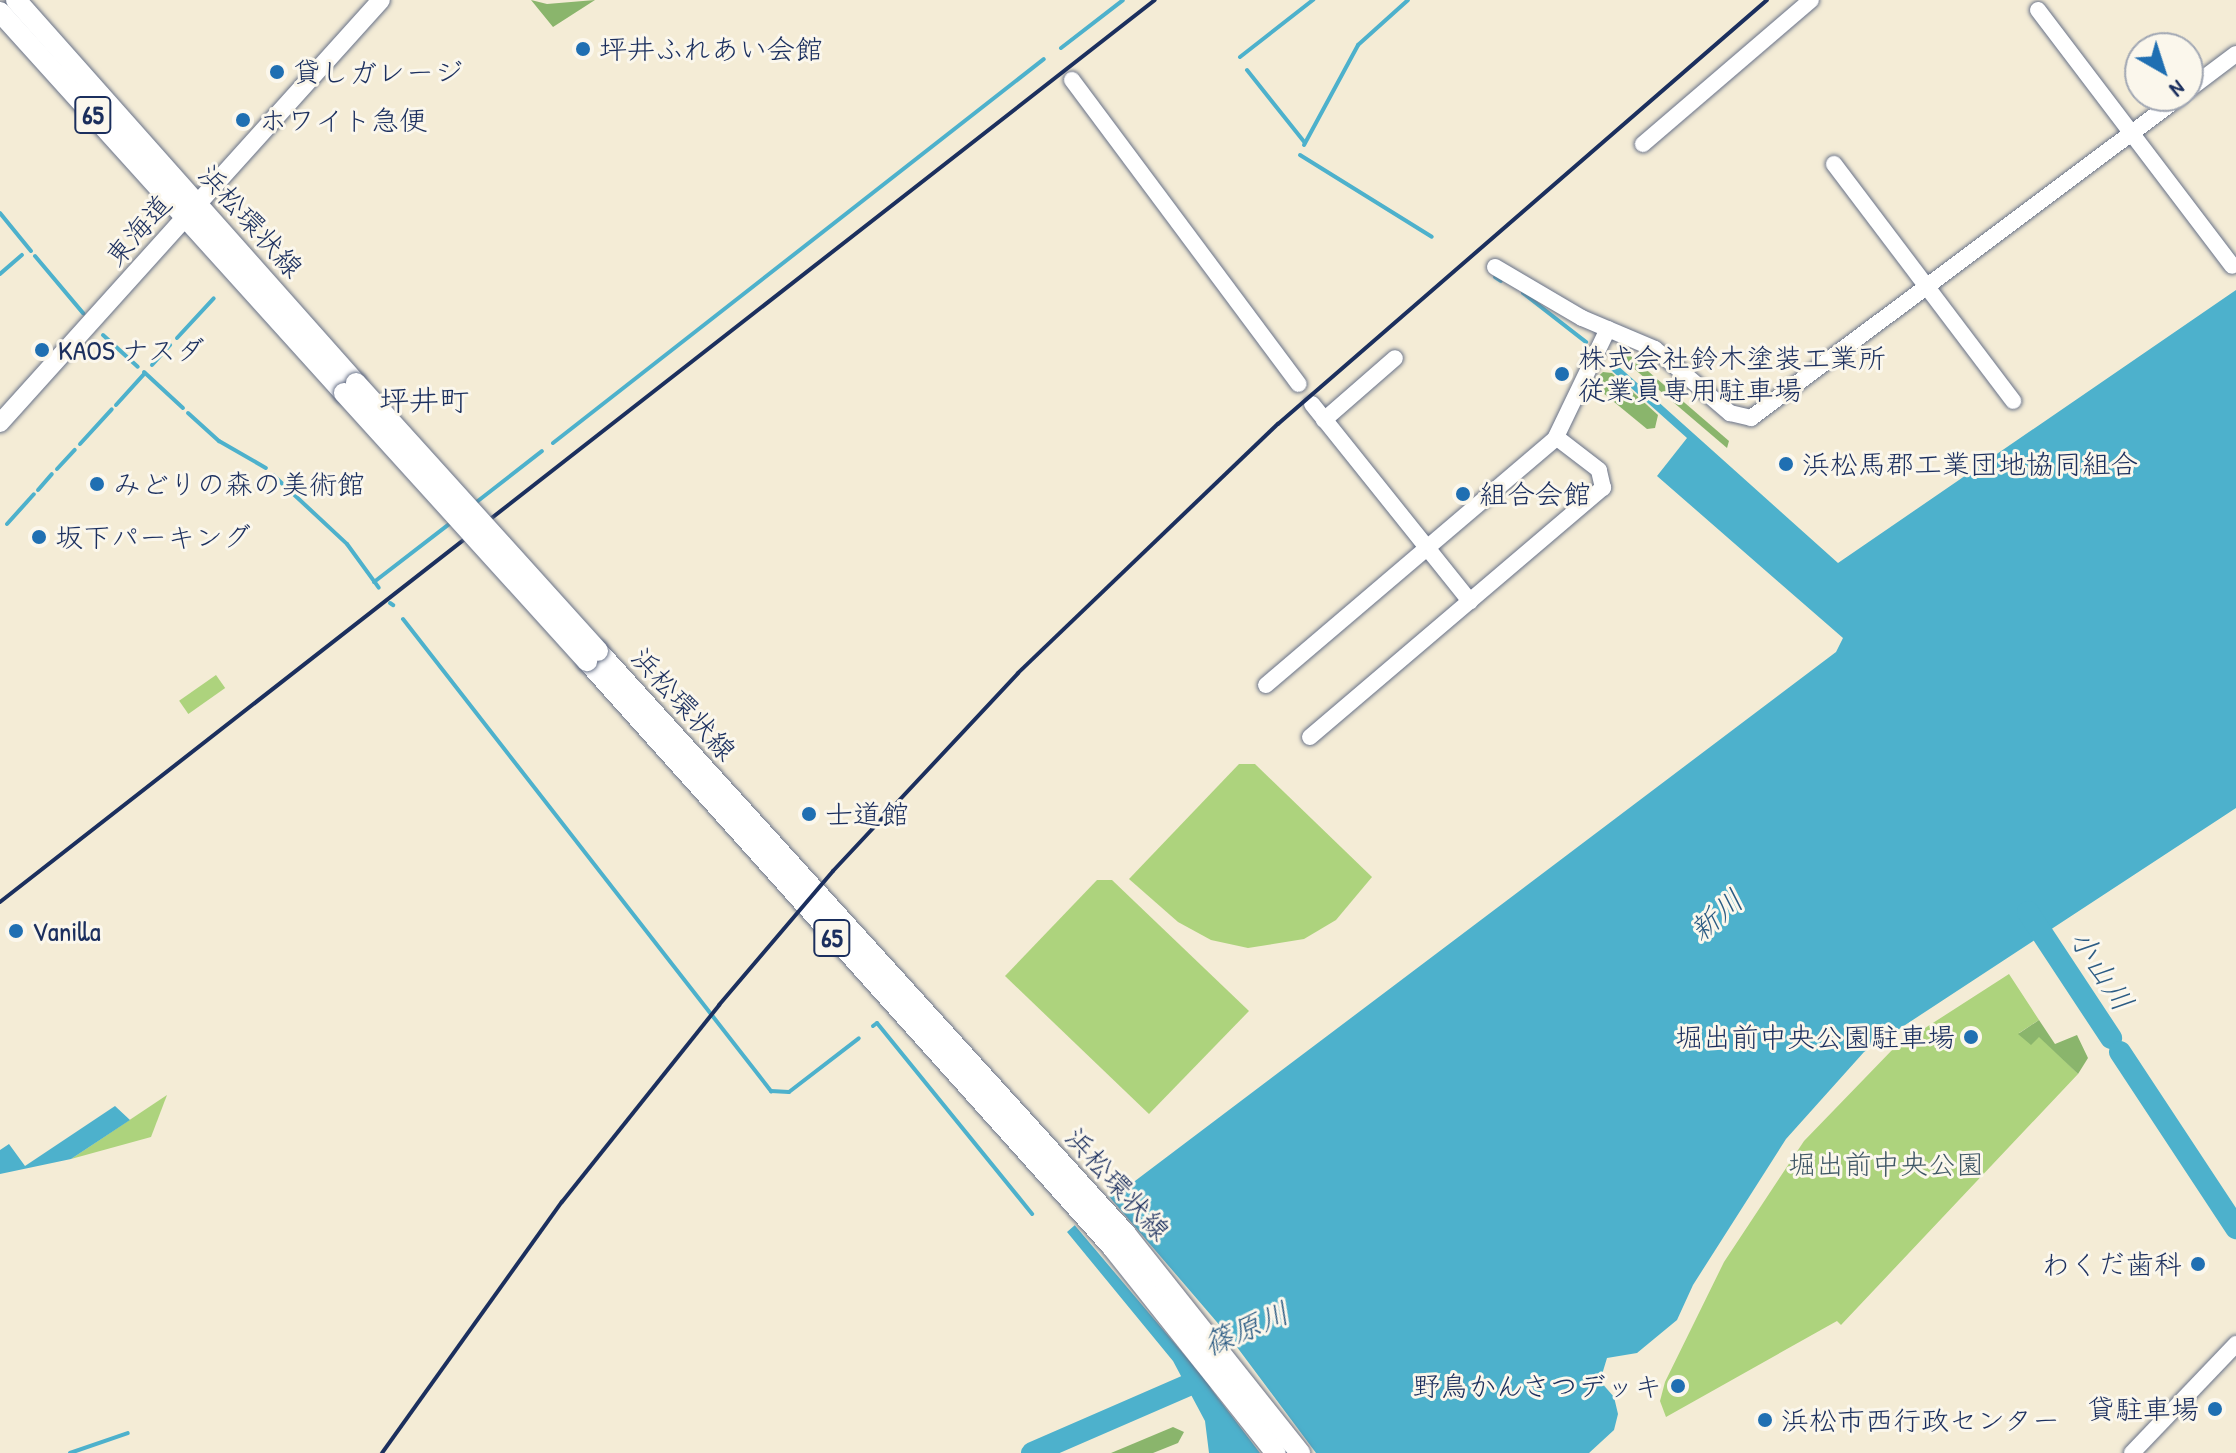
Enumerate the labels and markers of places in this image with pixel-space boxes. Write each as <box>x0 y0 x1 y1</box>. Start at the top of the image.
place label: 坪井ふれあい会館 <box>599 32 823 66</box>
marker: 坪井ふれあい会館 <box>574 40 592 58</box>
place label: 貸しガレージ <box>293 55 462 89</box>
marker: 貸しガレージ <box>268 63 286 81</box>
place label: ホワイト急便 <box>259 103 427 137</box>
marker: ホワイト急便 <box>234 111 252 129</box>
place label: KAOS ナスダ <box>58 333 205 367</box>
marker: KAOS ナスダ <box>33 341 51 359</box>
place label: 株式会社鈴木塗装工業所 従業員専用駐車場 <box>1578 341 1886 407</box>
marker: 株式会社鈴木塗装工業所 従業員専用駐車場 <box>1553 365 1571 383</box>
place label: 浜松馬郡工業団地協同組合 <box>1802 447 2138 481</box>
marker: 浜松馬郡工業団地協同組合 <box>1777 455 1795 473</box>
place label: みどりの森の美術館 <box>113 467 365 501</box>
marker: みどりの森の美術館 <box>88 475 106 493</box>
place label: 組合会館 <box>1479 477 1591 511</box>
marker: 組合会館 <box>1454 485 1472 503</box>
place label: 坂下パーキング <box>55 520 251 554</box>
marker: 坂下パーキング <box>30 528 48 546</box>
place label: 士道館 <box>825 797 909 831</box>
marker: 士道館 <box>800 805 818 823</box>
place label: Vanilla <box>32 914 101 948</box>
marker: Vanilla <box>7 922 25 940</box>
place label: 堀出前中央公園駐車場 <box>1675 1020 1955 1054</box>
marker: 堀出前中央公園駐車場 <box>1962 1028 1980 1046</box>
place label: わくだ歯科 <box>2042 1247 2182 1281</box>
marker: わくだ歯科 <box>2189 1255 2207 1273</box>
place label: 野鳥かんさつデッキ <box>1410 1369 1662 1403</box>
marker: 野鳥かんさつデッキ <box>1669 1377 1687 1395</box>
place label: 貸駐車場 <box>2087 1392 2199 1426</box>
marker: 貸駐車場 <box>2206 1400 2224 1418</box>
place label: 浜松市西行政センター <box>1781 1403 2061 1437</box>
marker: 浜松市西行政センター <box>1756 1411 1774 1429</box>

